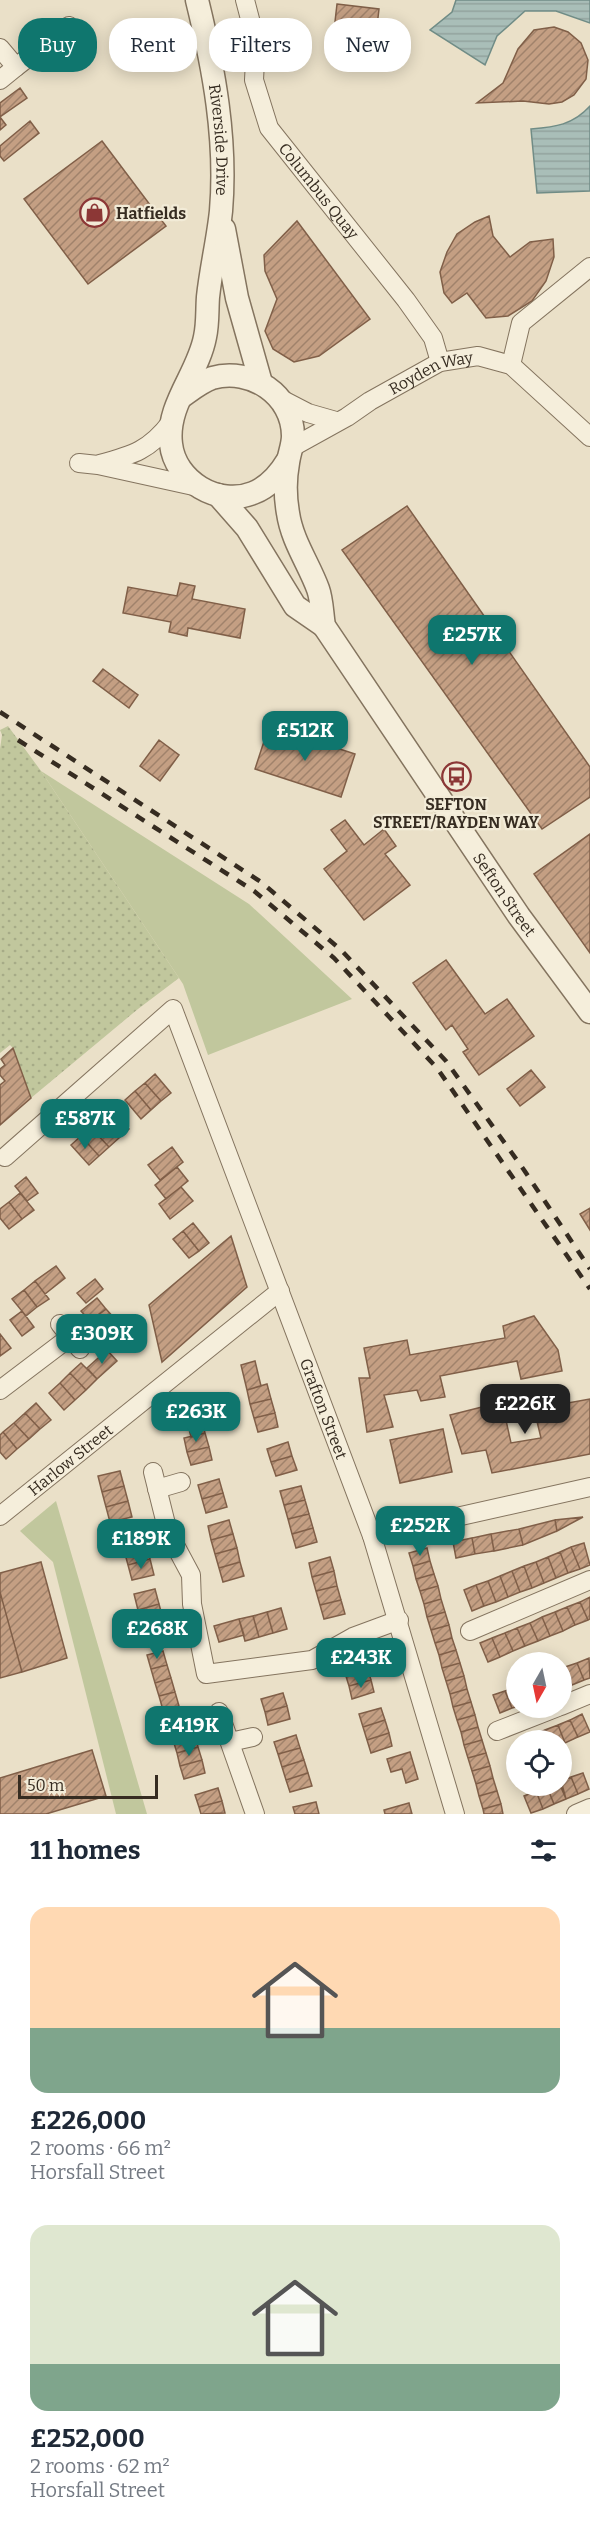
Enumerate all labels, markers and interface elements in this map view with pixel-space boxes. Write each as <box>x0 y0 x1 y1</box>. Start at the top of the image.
chip: Buy <box>18 18 97 72</box>
chip: Rent <box>109 18 197 72</box>
chip: Filters <box>209 18 312 72</box>
chip: New <box>324 18 411 72</box>
street label: Riverside Drive <box>205 83 232 196</box>
street label: Columbus Quay <box>275 139 363 243</box>
shop icon: Hatfields <box>79 197 111 229</box>
place label: Hatfields <box>116 204 186 223</box>
street label: Royden Way <box>385 348 475 399</box>
pin: £257K <box>430 615 514 666</box>
text: £257K <box>442 622 502 646</box>
pin: £512K <box>263 711 347 762</box>
text: £512K <box>276 718 334 742</box>
bus stop icon: SEFTON STREET/RAYDEN WAY <box>440 760 472 792</box>
place label: SEFTON STREET/RAYDEN WAY <box>373 795 540 832</box>
street label: Sefton Street <box>469 849 540 940</box>
pin: £587K <box>43 1099 127 1150</box>
text: £587K <box>54 1106 116 1130</box>
pin: £309K <box>60 1314 144 1365</box>
text: £309K <box>70 1321 134 1345</box>
street label: Grafton Street <box>296 1356 351 1462</box>
pin: £226K <box>483 1384 567 1435</box>
text: £226K <box>494 1391 556 1415</box>
pin: £263K <box>154 1392 238 1443</box>
text: £263K <box>165 1399 227 1423</box>
street label: Harlow Street <box>24 1420 117 1500</box>
pin: £252K <box>378 1506 462 1557</box>
text: £252K <box>390 1513 450 1537</box>
pin: £189K <box>99 1519 183 1570</box>
text: £189K <box>111 1526 171 1550</box>
pin: £268K <box>115 1609 199 1660</box>
text: £268K <box>126 1616 188 1640</box>
pin: £243K <box>319 1638 403 1689</box>
text: £243K <box>330 1645 392 1669</box>
north arrow <box>506 1652 572 1718</box>
map controls <box>506 1652 572 1796</box>
pin: £419K <box>147 1706 231 1757</box>
text: £419K <box>159 1713 219 1737</box>
button: locate <box>506 1730 572 1796</box>
scale bar <box>18 1772 158 1800</box>
text: 50 m <box>27 1776 64 1795</box>
icon: filters <box>527 1834 560 1867</box>
text: 11 homes <box>30 1835 141 1866</box>
icon: home <box>241 1946 349 2054</box>
text: £226,000 <box>30 2105 146 2136</box>
text: 2 rooms · 66 m² <box>30 2136 171 2160</box>
text: Horsfall Street <box>30 2160 165 2184</box>
icon: home <box>241 2264 349 2372</box>
text: £252,000 <box>30 2423 145 2454</box>
text: 2 rooms · 62 m² <box>30 2454 170 2478</box>
text: Horsfall Street <box>30 2478 165 2502</box>

